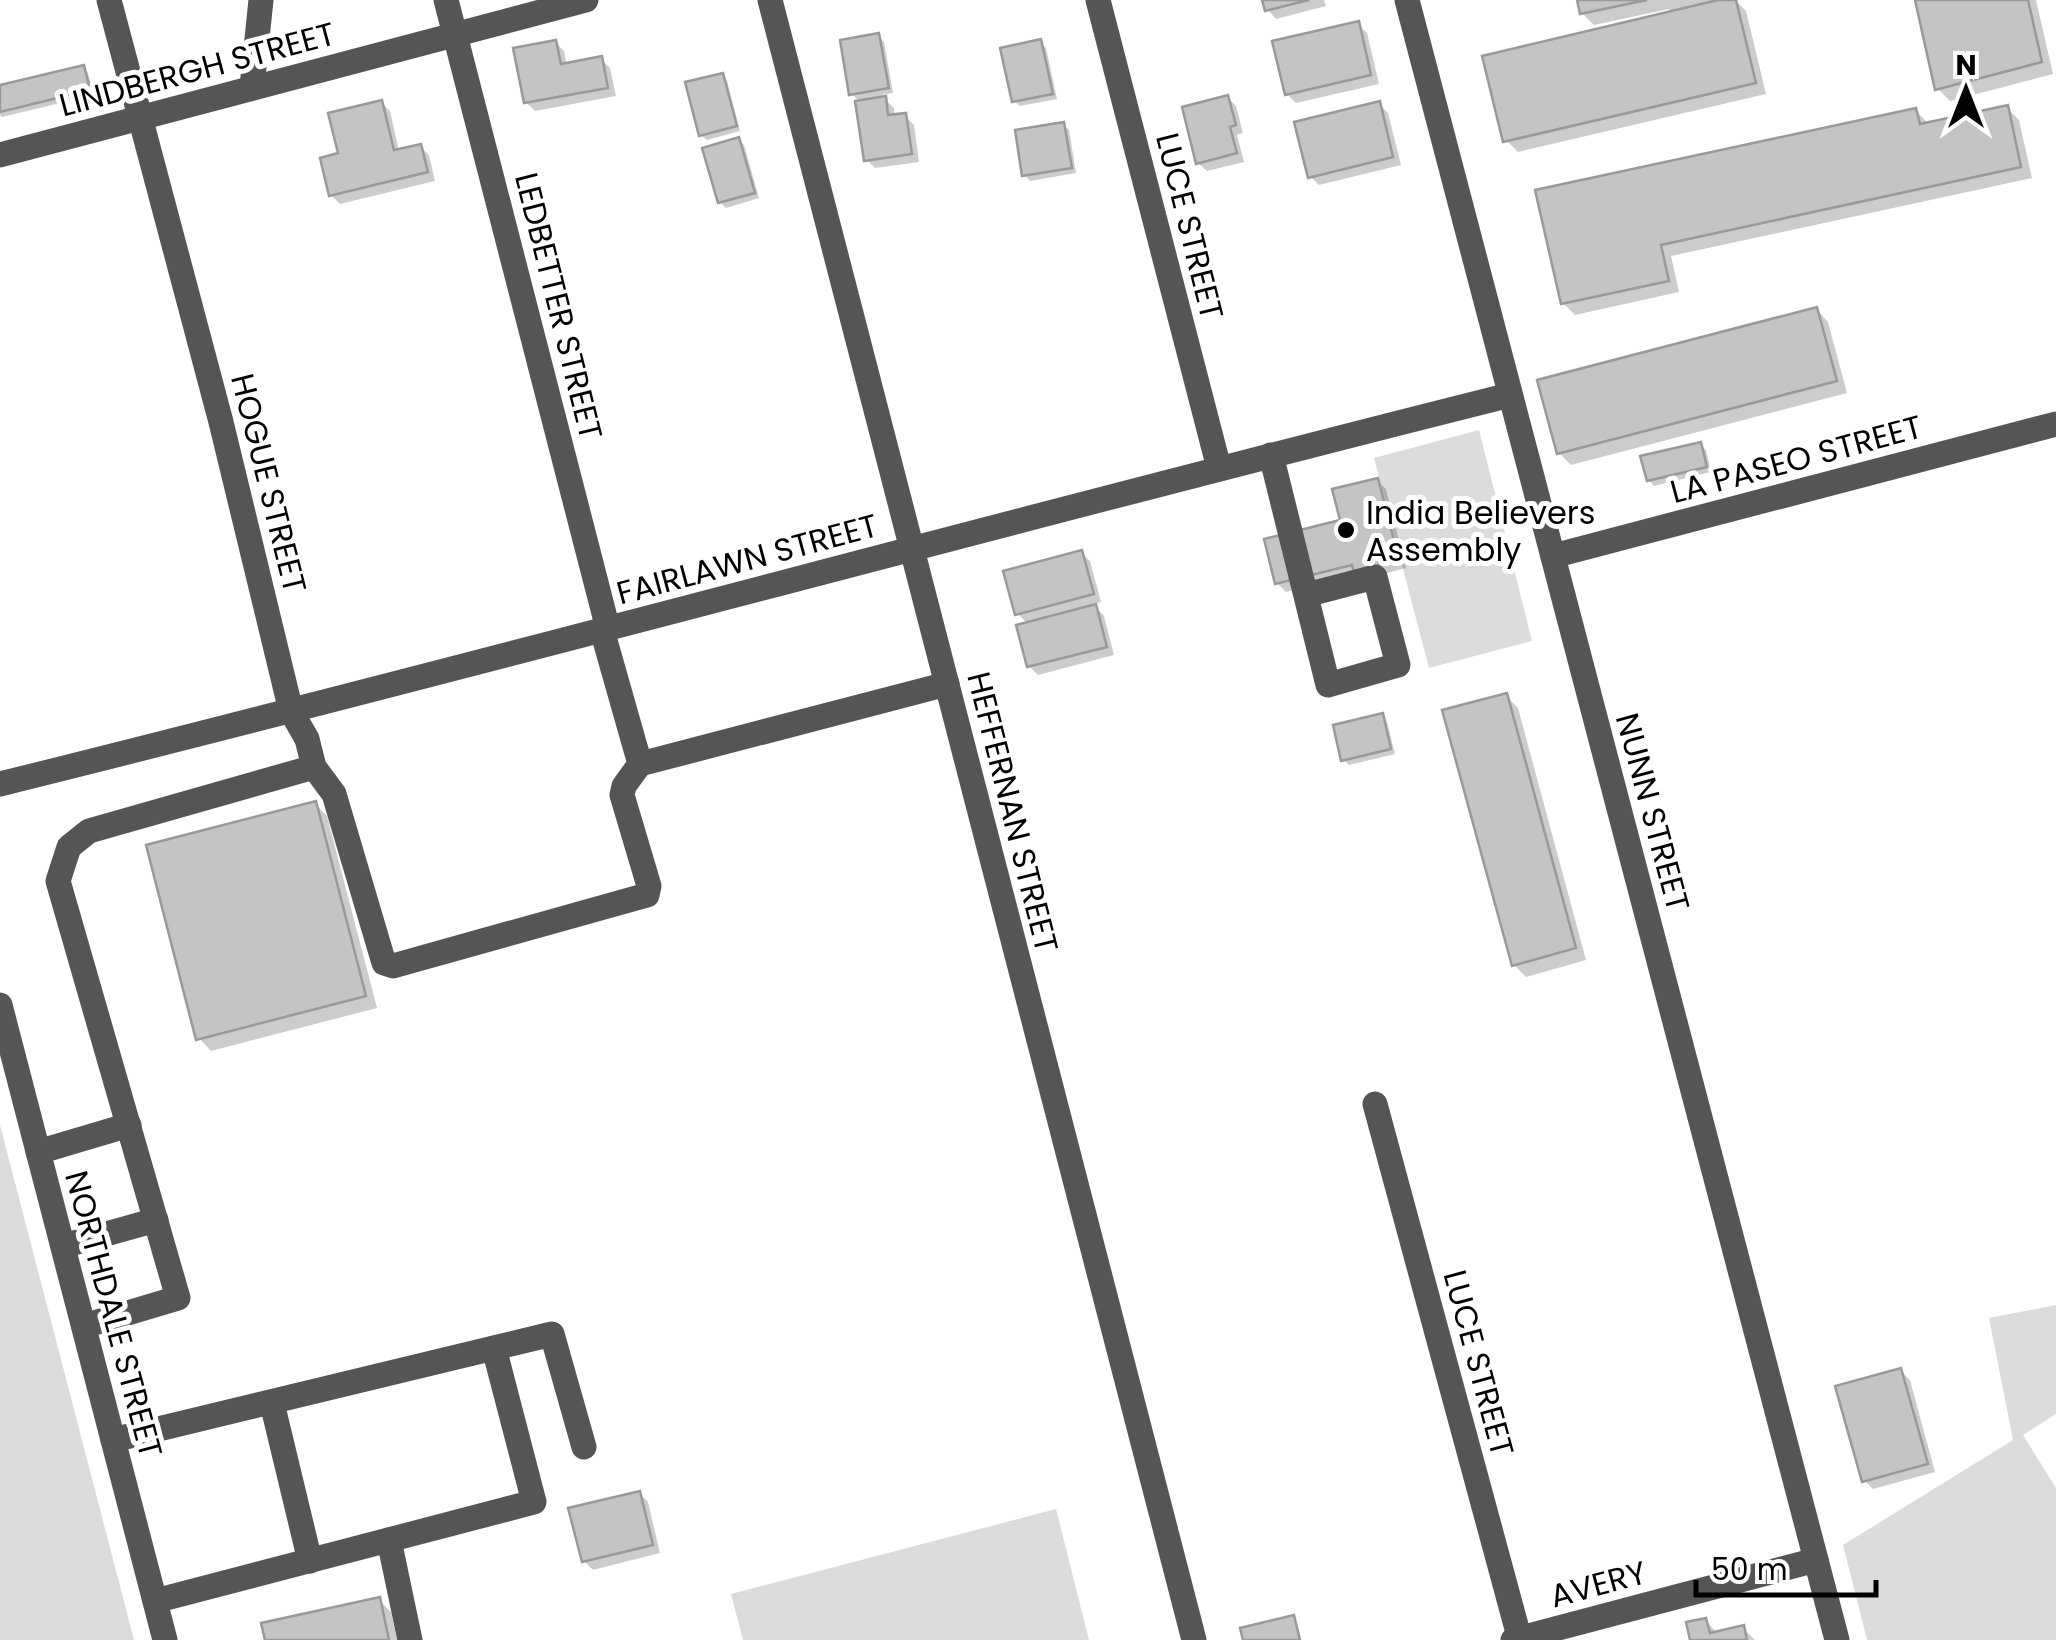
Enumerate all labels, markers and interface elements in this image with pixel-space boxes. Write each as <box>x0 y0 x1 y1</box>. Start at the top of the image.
street label: LINDBERGH STREET <box>54 11 340 127</box>
north arrow <box>1916 40 2016 140</box>
text: N <box>1955 46 1977 85</box>
street label: LUCE STREET <box>1145 128 1235 324</box>
street label: LEDBETTER STREET <box>504 168 614 444</box>
street label: HOGUE STREET <box>220 369 318 597</box>
street label: LA PASEO STREET <box>1665 404 1927 514</box>
place label: India Believers Assembly <box>1366 490 1596 572</box>
street label: FAIRLAWN STREET <box>612 503 882 615</box>
marker: India Believers Assembly <box>1335 519 1357 541</box>
street label: HEFFERNAN STREET <box>956 667 1070 957</box>
street label: NUNN STREET <box>1605 708 1701 916</box>
street label: NORTHDALE STREET <box>54 1166 174 1462</box>
street label: LUCE STREET <box>1433 1265 1525 1461</box>
scale bar <box>1696 1535 1876 1597</box>
text: 50 m <box>1711 1548 1788 1591</box>
street label: AVERY <box>1545 1550 1651 1618</box>

